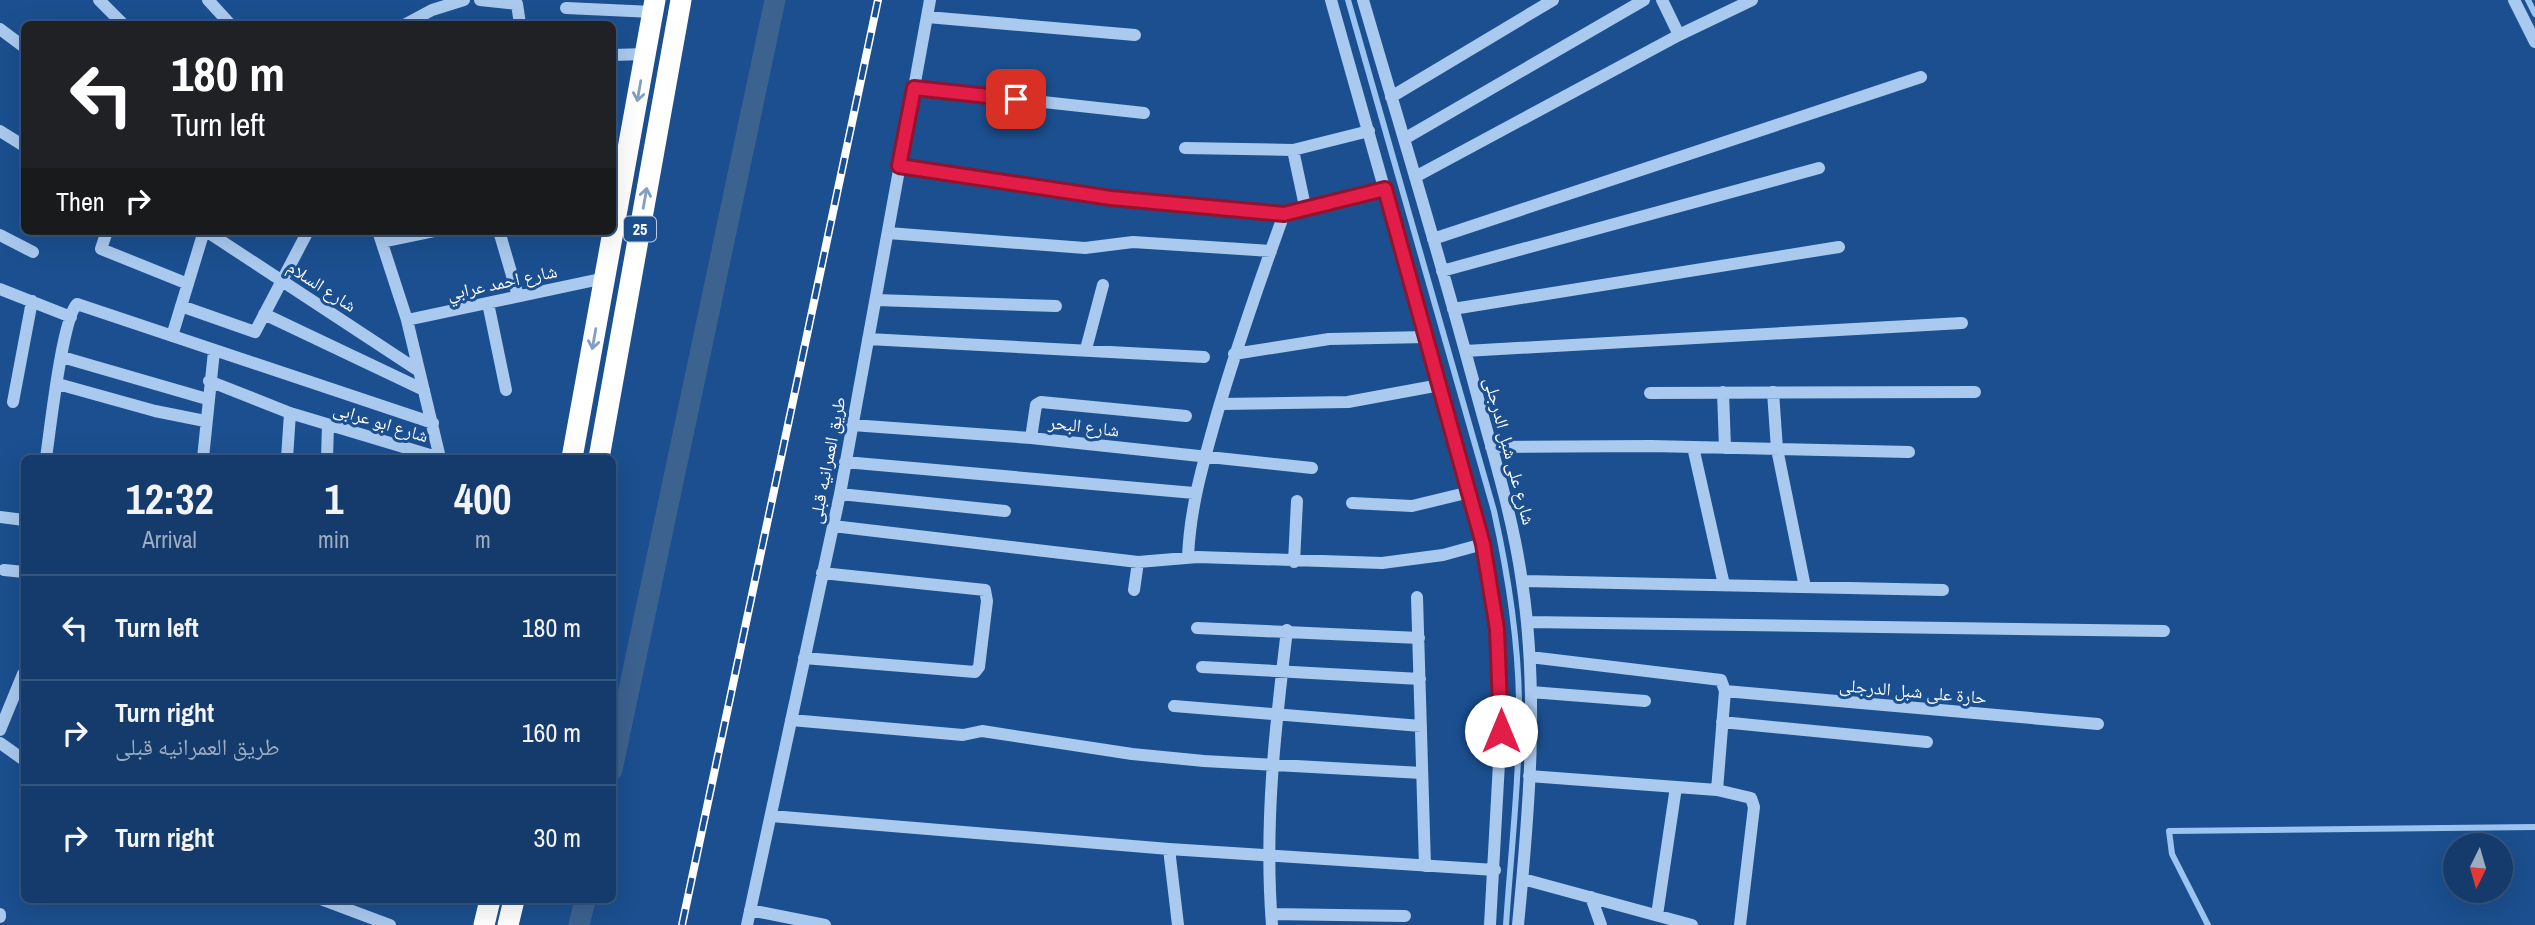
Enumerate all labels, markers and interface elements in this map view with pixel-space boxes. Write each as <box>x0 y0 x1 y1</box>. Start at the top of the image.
text: 180 m <box>171 40 285 106</box>
icon: left <box>56 49 147 140</box>
pin <box>986 69 1046 129</box>
one-way arrow <box>632 79 645 102</box>
icon: arrive <box>997 80 1035 118</box>
text: Turn left <box>171 103 265 146</box>
icon: right <box>119 182 157 220</box>
text: Then <box>56 184 105 219</box>
one-way arrow <box>639 187 652 210</box>
road number: 25 <box>624 216 656 242</box>
street label: شارع السلام <box>282 254 362 318</box>
street label: شارع احمد عرابي <box>445 258 560 308</box>
one-way arrow <box>586 327 600 350</box>
street label: شارع على شبل الدرجلى <box>1478 374 1542 528</box>
street label: طريق العمرانيه قبلى <box>802 394 852 526</box>
street label: شارع ابو عرابى <box>330 396 432 448</box>
street label: شارع البحر <box>1046 409 1121 443</box>
text: 12:32 <box>126 471 214 527</box>
text: 1 <box>324 471 343 527</box>
text: 400 <box>454 471 512 527</box>
text: Arrival <box>142 524 197 555</box>
text: min <box>318 524 350 555</box>
text: m <box>475 524 491 555</box>
icon: left <box>56 609 94 647</box>
text: Turn left <box>115 610 199 645</box>
text: 180 m <box>522 610 581 645</box>
street label: حارة على شبل الدرجلى <box>1838 672 1988 710</box>
position arrow <box>1464 694 1538 768</box>
text: Turn right <box>115 695 214 730</box>
icon: right <box>56 714 94 752</box>
text: 160 m <box>522 715 581 750</box>
text: طريق العمرانيه قبلى <box>115 731 280 762</box>
icon: right <box>56 819 94 857</box>
text: Turn right <box>115 820 214 855</box>
text: 30 m <box>534 820 581 855</box>
north arrow <box>2443 833 2513 903</box>
map controls <box>2443 833 2513 903</box>

